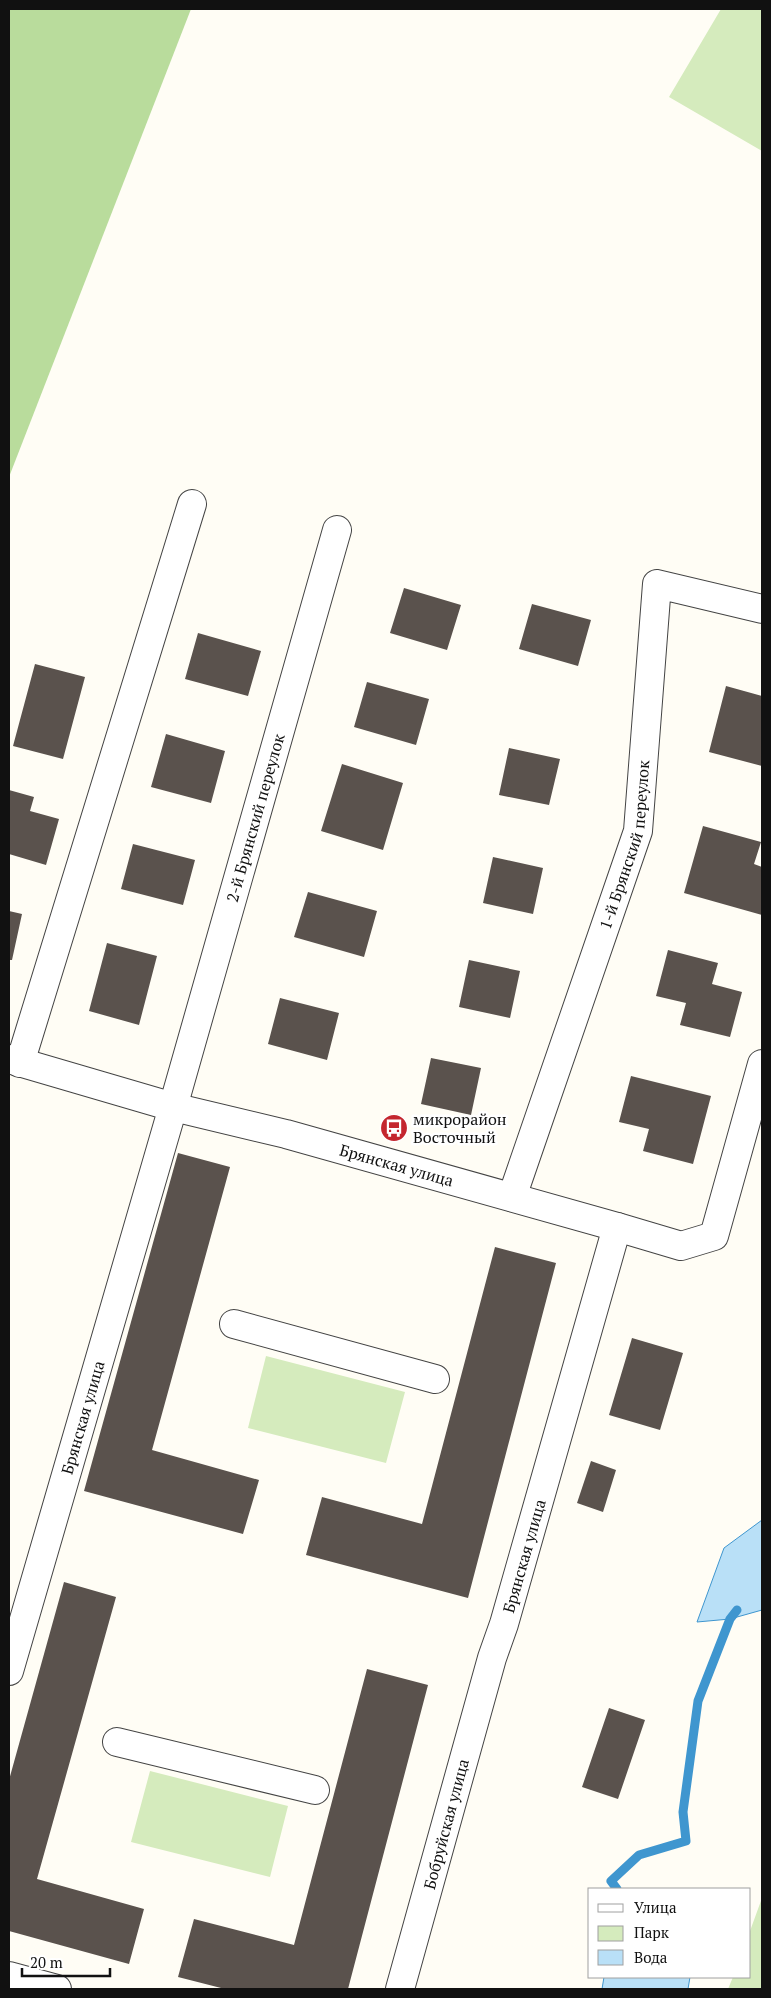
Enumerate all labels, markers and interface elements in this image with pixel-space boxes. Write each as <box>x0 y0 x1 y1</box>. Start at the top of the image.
street label: 2-й Брянский переулок <box>221 731 290 905</box>
street label: 1-й Брянский переулок <box>594 759 654 932</box>
place label: микрорайон Восточный <box>413 1108 507 1148</box>
bus stop icon: микрорайон Восточный <box>379 1113 409 1143</box>
street label: Брянская улица <box>337 1139 456 1192</box>
street label: Брянская улица <box>56 1358 110 1477</box>
street label: Брянская улица <box>497 1497 551 1615</box>
street label: Бобруйская улица <box>418 1756 474 1892</box>
legend <box>588 1888 751 1978</box>
text: Улица <box>634 1897 677 1917</box>
text: Парк <box>634 1922 670 1942</box>
scale bar <box>22 1946 110 1978</box>
text: Вода <box>634 1947 668 1967</box>
text: 20 m <box>30 1952 63 1972</box>

